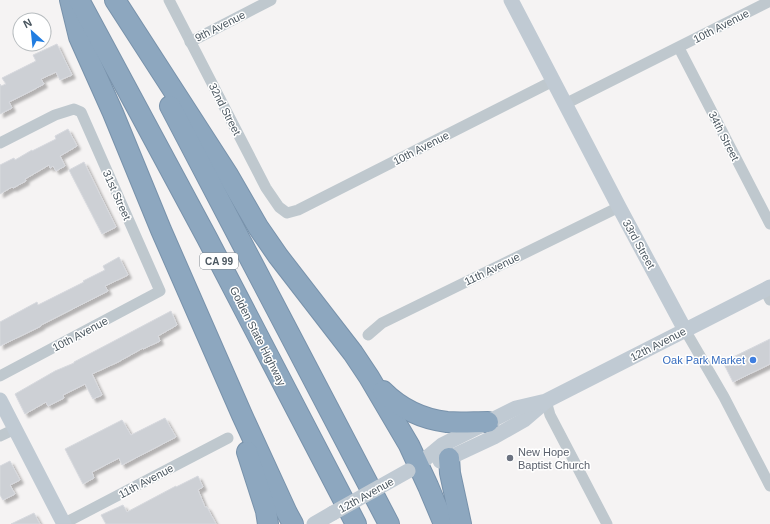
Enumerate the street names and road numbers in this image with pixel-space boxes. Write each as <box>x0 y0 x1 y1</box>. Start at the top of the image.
street label: 10th Avenue <box>691 7 751 45</box>
street label: 9th Avenue <box>193 8 247 44</box>
street label: 32nd Street <box>207 81 243 137</box>
street label: 34th Street <box>706 109 742 163</box>
street label: 10th Avenue <box>391 129 451 167</box>
street label: 31st Street <box>101 168 133 222</box>
street label: 33rd Street <box>621 217 657 271</box>
street label: 11th Avenue <box>462 250 522 288</box>
road number: CA 99 <box>200 253 238 269</box>
street label: Golden State Highway <box>228 285 288 388</box>
street label: 10th Avenue <box>50 314 110 354</box>
street label: 12th Avenue <box>628 325 688 363</box>
street label: 11th Avenue <box>117 462 175 500</box>
street label: 12th Avenue <box>336 475 396 515</box>

